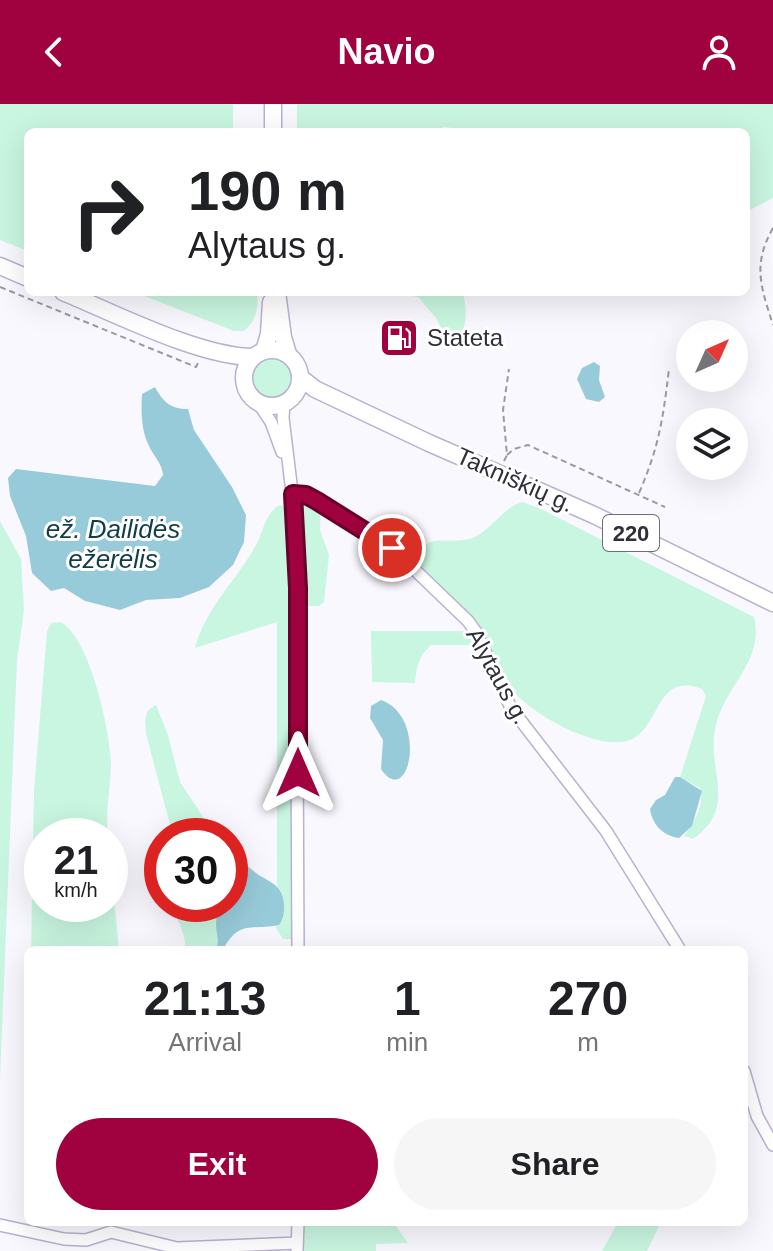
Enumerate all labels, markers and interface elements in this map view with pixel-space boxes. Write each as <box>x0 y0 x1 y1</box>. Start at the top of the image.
icon: back <box>32 30 76 74</box>
icon: person <box>697 30 741 74</box>
text: Navio <box>337 31 436 72</box>
text: 190 m <box>188 159 347 222</box>
icon: right <box>56 160 160 264</box>
text: Alytaus g. <box>188 225 346 266</box>
fuel station icon: Stateta <box>378 317 420 359</box>
north arrow <box>676 320 748 392</box>
map controls <box>676 320 748 480</box>
place label: Stateta <box>427 324 504 351</box>
button: layers <box>676 408 748 480</box>
street label: Takniškių g. <box>452 442 578 517</box>
water label: ež. Dailidės ežerėlis <box>46 514 180 574</box>
pin <box>358 514 426 582</box>
road number: 220 <box>603 515 659 551</box>
icon: arrive <box>370 526 414 570</box>
street label: Alytaus g. <box>461 623 536 728</box>
position arrow <box>256 731 340 815</box>
speed limit sign: 30 <box>144 818 248 922</box>
text: 21 <box>54 838 98 882</box>
text: km/h <box>54 879 98 901</box>
text: 21:13 <box>144 972 267 1025</box>
text: 1 <box>394 972 421 1025</box>
text: 270 <box>548 972 628 1025</box>
text: Arrival <box>168 1027 242 1057</box>
text: min <box>386 1027 428 1057</box>
text: m <box>577 1027 599 1057</box>
button: Exit <box>56 1118 378 1210</box>
button: Share <box>394 1118 716 1210</box>

